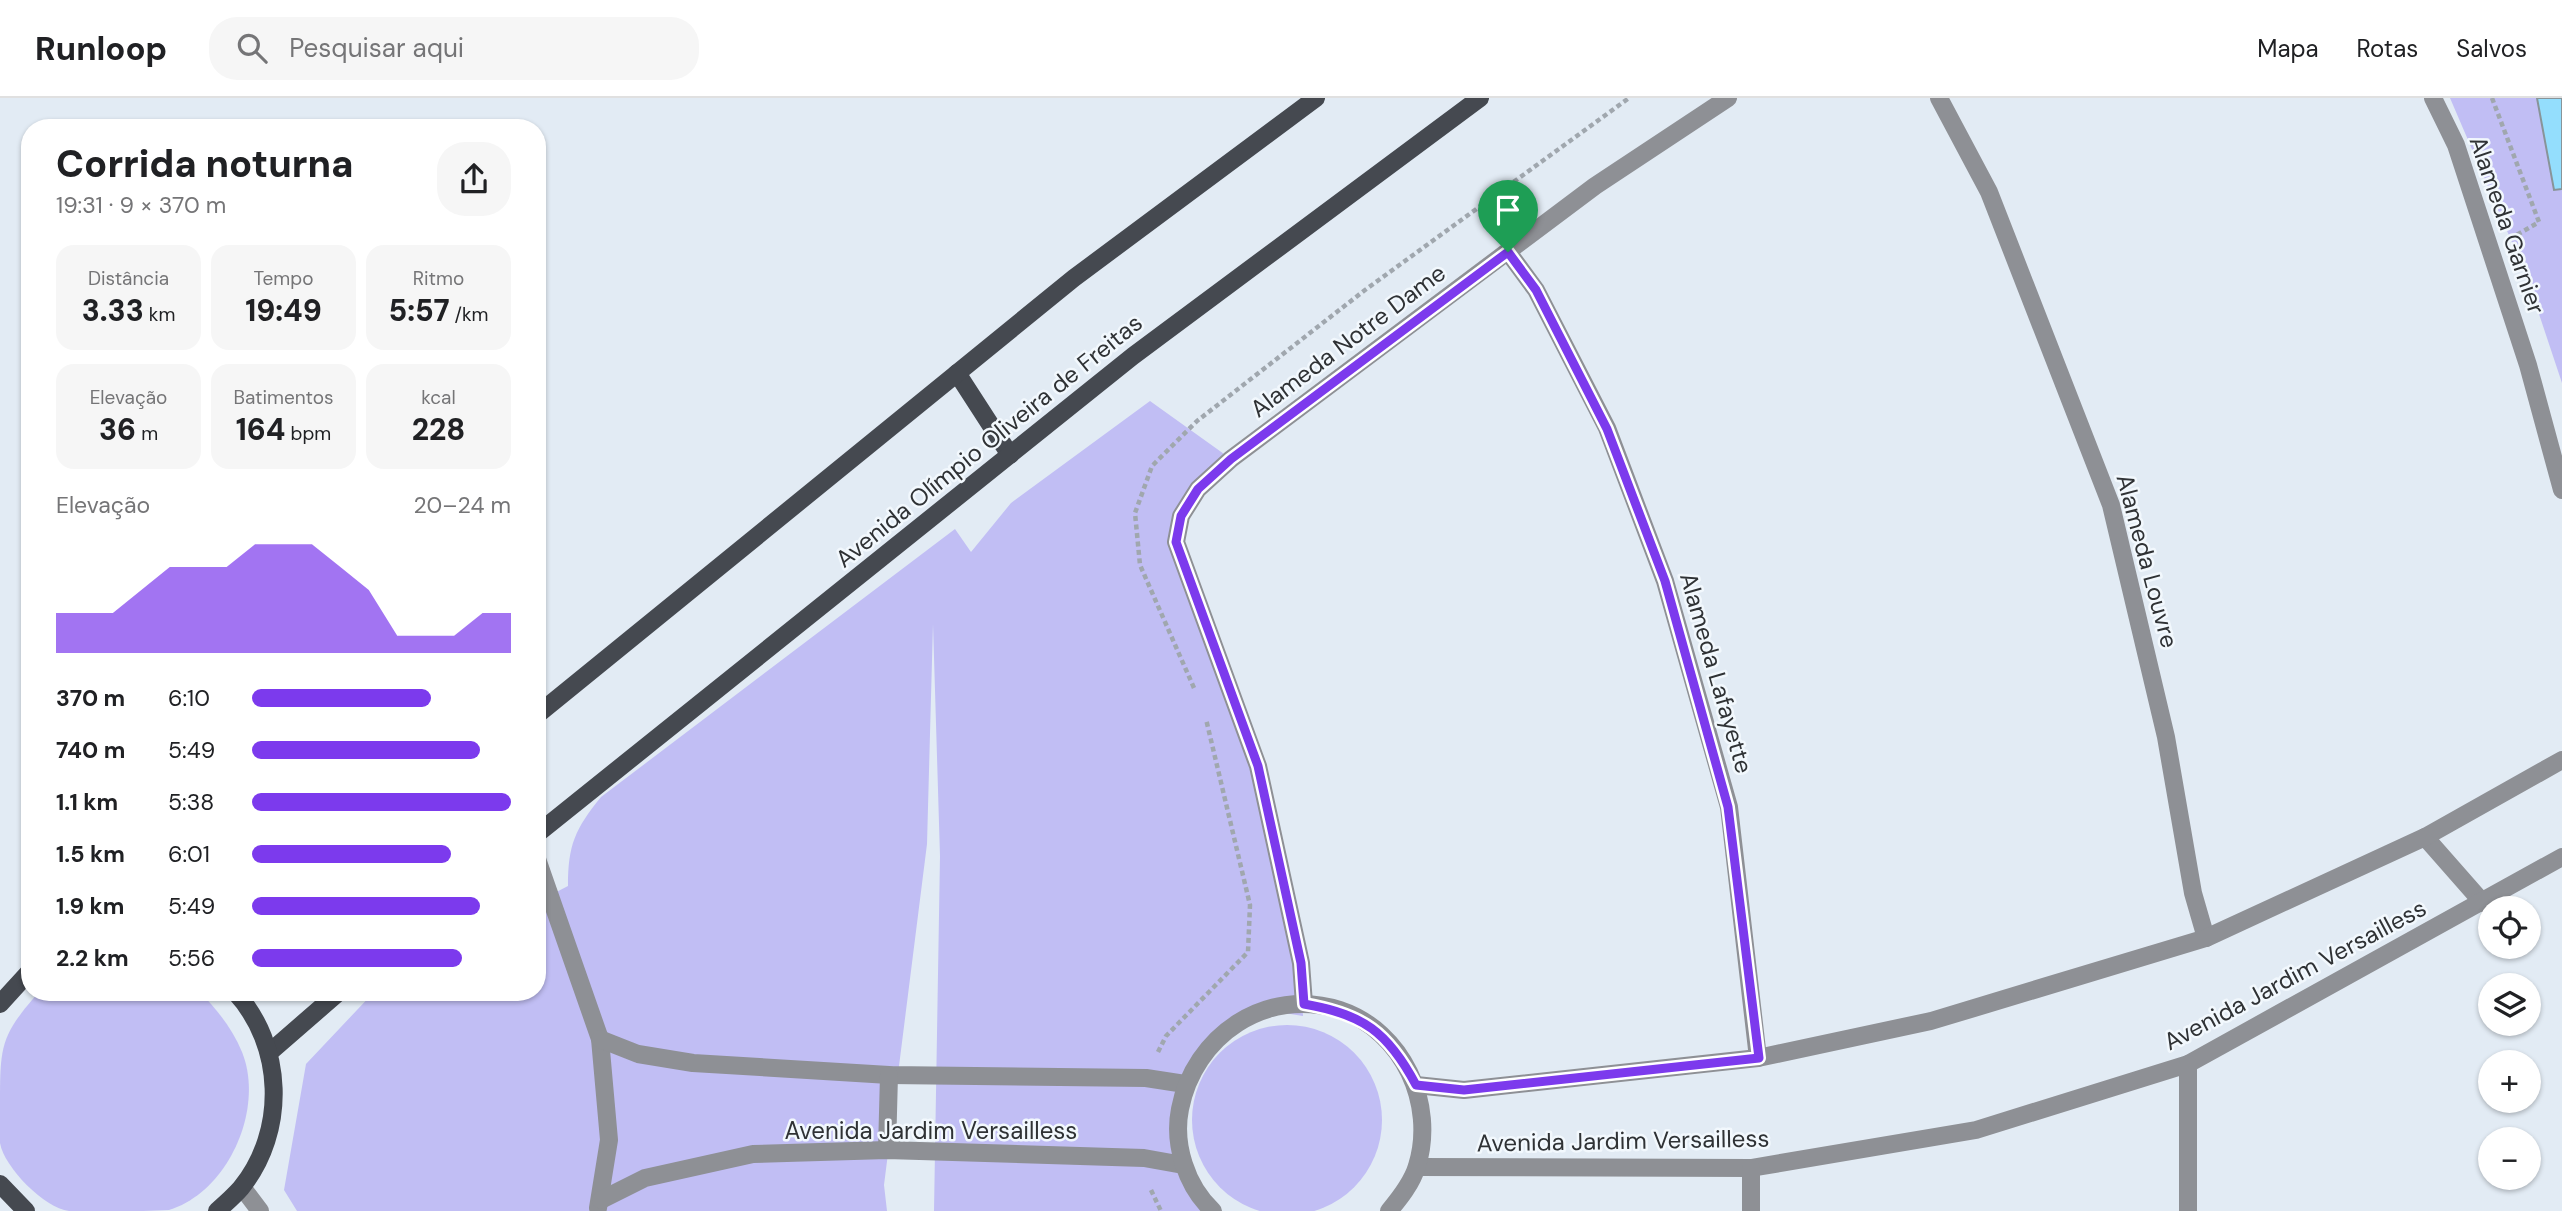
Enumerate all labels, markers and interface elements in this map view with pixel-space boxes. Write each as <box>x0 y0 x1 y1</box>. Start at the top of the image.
search box <box>209 17 699 80</box>
text: Runloop <box>35 27 167 70</box>
icon: search <box>233 29 271 67</box>
text: Pesquisar aqui <box>289 31 464 65</box>
text: Mapa <box>2257 33 2319 64</box>
text: Rotas <box>2357 33 2418 64</box>
text: Salvos <box>2456 33 2527 64</box>
street label: Alameda Garnier <box>2463 132 2552 318</box>
text: Corrida noturna <box>56 139 354 189</box>
button: share <box>437 142 511 216</box>
pin <box>1478 180 1538 252</box>
text: 19:31 · 9 × 370 m <box>56 190 226 220</box>
icon: arrive <box>1489 191 1527 229</box>
street label: Alameda Notre Dame <box>1244 257 1452 424</box>
text: Distância <box>88 266 169 291</box>
text: Tempo <box>254 266 313 291</box>
text: Ritmo <box>413 266 464 291</box>
text: 3.33 <box>82 291 144 330</box>
text: 19:49 <box>245 291 322 330</box>
text: 5:57 <box>388 291 450 330</box>
text: km <box>144 302 175 327</box>
text: /km <box>450 302 489 327</box>
street label: Avenida Olímpio Oliveira de Freitas <box>829 307 1148 574</box>
text: Elevação <box>90 385 167 410</box>
text: Batimentos <box>233 385 334 410</box>
text: kcal <box>421 385 456 410</box>
text: 36 <box>99 410 136 449</box>
text: 164 <box>236 410 286 449</box>
text: 228 <box>412 410 465 449</box>
text: m <box>136 421 158 446</box>
text: bpm <box>286 421 331 446</box>
street label: Alameda Louvre <box>2109 471 2186 651</box>
text: Elevação <box>56 490 150 520</box>
text: 20–24 m <box>413 490 511 520</box>
street label: Alameda Lafayette <box>1673 569 1760 777</box>
text: 370 m <box>56 683 125 713</box>
text: 6:10 <box>168 683 210 713</box>
text: 740 m <box>56 735 125 765</box>
text: 5:49 <box>168 735 215 765</box>
text: 1.1 km <box>56 787 118 817</box>
text: 5:38 <box>168 787 214 817</box>
text: 1.5 km <box>56 839 125 869</box>
text: 6:01 <box>168 839 210 869</box>
text: 1.9 km <box>56 891 124 921</box>
text: 5:49 <box>168 891 215 921</box>
street label: Avenida Jardim Versailless <box>2158 892 2431 1057</box>
map controls <box>2478 896 2541 1190</box>
button: locate <box>2478 896 2541 959</box>
text: 2.2 km <box>56 943 129 973</box>
text: 5:56 <box>168 943 215 973</box>
button: layers <box>2478 973 2541 1036</box>
button: + <box>2478 1050 2541 1113</box>
street label: Avenida Jardim Versailless <box>785 1115 1077 1146</box>
street label: Avenida Jardim Versailless <box>1476 1122 1770 1159</box>
button: − <box>2478 1127 2541 1190</box>

